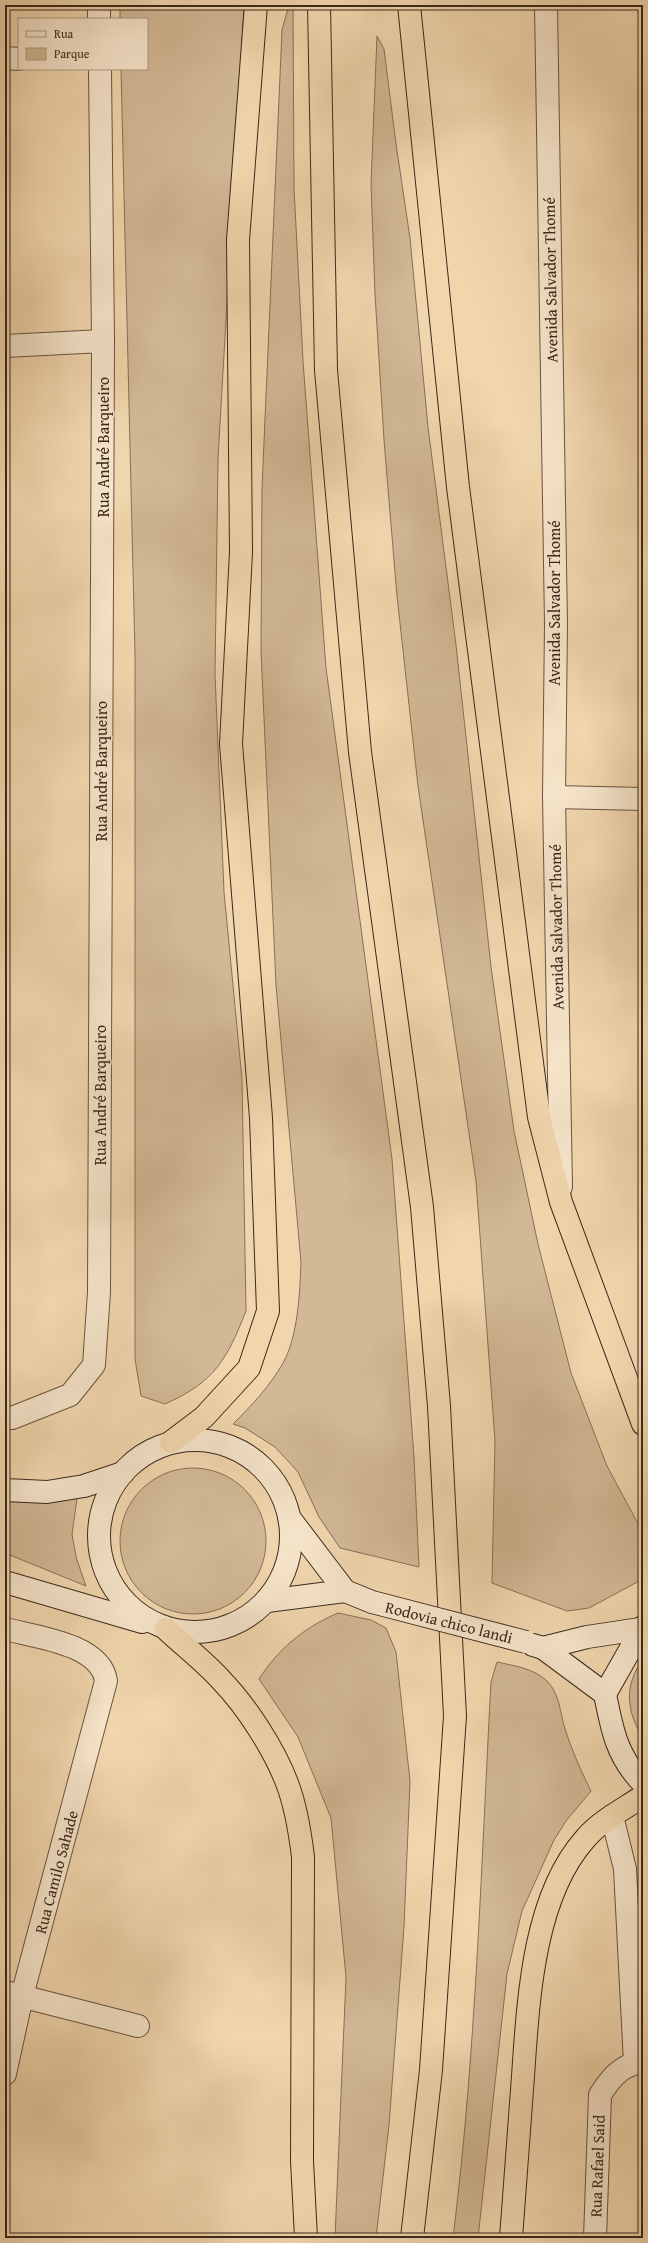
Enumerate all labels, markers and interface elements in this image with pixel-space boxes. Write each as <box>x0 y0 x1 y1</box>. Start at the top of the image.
legend <box>18 18 148 70</box>
text: Rua <box>54 25 73 42</box>
text: Parque <box>54 45 90 62</box>
street label: Avenida Salvador Thomé <box>537 197 563 363</box>
street label: Rua André Barqueiro <box>91 377 115 517</box>
street label: Avenida Salvador Thomé <box>542 520 566 686</box>
street label: Rua André Barqueiro <box>89 701 113 841</box>
street label: Avenida Salvador Thomé <box>543 844 569 1010</box>
street label: Rua André Barqueiro <box>88 1025 112 1165</box>
street label: Rodovia chico landi <box>383 1595 516 1650</box>
street label: Rua Camilo Sahade <box>28 1808 84 1936</box>
street label: Rua Rafael Said <box>583 2114 611 2218</box>

